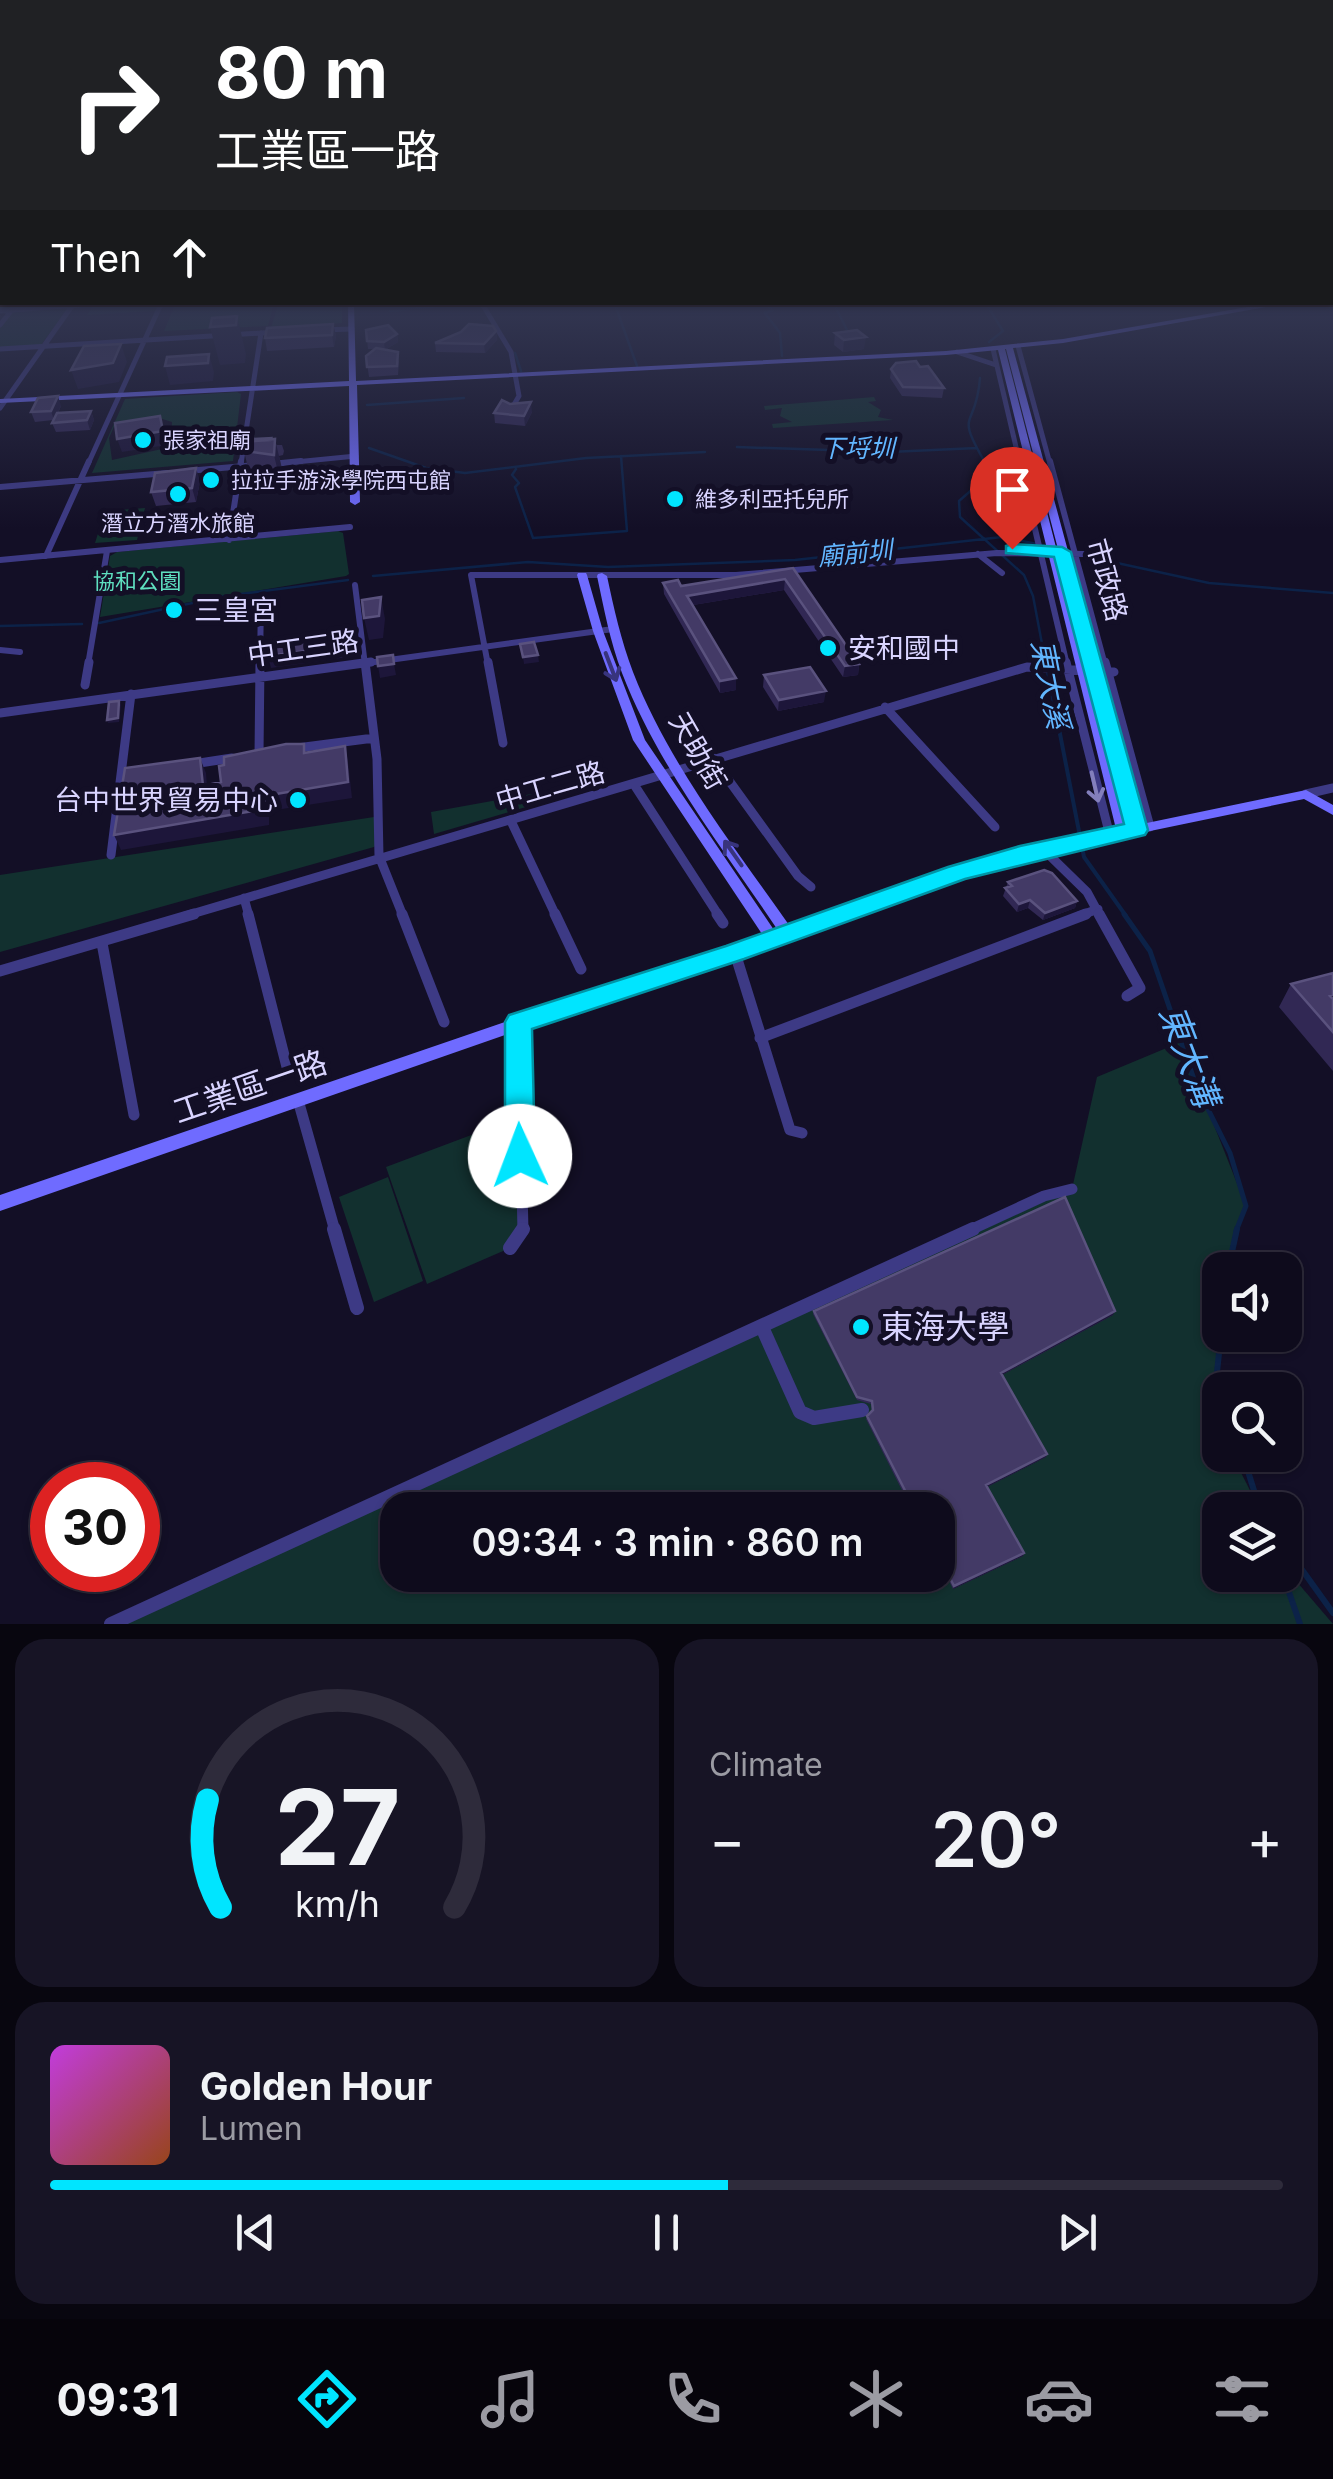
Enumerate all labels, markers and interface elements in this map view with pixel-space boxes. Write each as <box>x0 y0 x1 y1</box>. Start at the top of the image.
text: 80 m <box>215 30 388 115</box>
icon: right <box>50 40 180 170</box>
text: 工業區一路 <box>215 123 440 178</box>
icon: ahead <box>162 230 217 285</box>
text: Then <box>50 235 142 281</box>
place label: 張家祖廟 <box>163 427 251 453</box>
marker: 張家祖廟 <box>132 429 154 451</box>
water label: 下埒圳 <box>819 433 898 463</box>
pin <box>970 447 1055 550</box>
icon: arrive <box>985 462 1040 517</box>
place label: 拉拉手游泳學院西屯館 <box>231 467 451 493</box>
marker: 拉拉手游泳學院西屯館 <box>200 469 222 491</box>
marker: 潛立方潛水旅館 <box>167 483 189 505</box>
place label: 維多利亞托兒所 <box>695 486 849 512</box>
marker: 維多利亞托兒所 <box>664 488 686 510</box>
place label: 潛立方潛水旅館 <box>101 510 255 536</box>
water label: 廟前圳 <box>816 534 898 572</box>
street label: 市政路 <box>1080 535 1134 625</box>
park label: 協和公園 <box>93 568 181 594</box>
place label: 三皇宮 <box>194 593 278 627</box>
marker: 三皇宮 <box>163 599 185 621</box>
street label: 中工三路 <box>245 623 361 673</box>
place label: 安和國中 <box>848 631 960 665</box>
water label: 東大溪 <box>1025 636 1078 735</box>
marker: 安和國中 <box>817 637 839 659</box>
one-way arrow <box>603 651 621 682</box>
street label: 天助街 <box>662 706 734 796</box>
street label: 中工二路 <box>491 754 609 818</box>
one-way arrow <box>1087 770 1105 802</box>
place label: 台中世界貿易中心 <box>54 783 278 817</box>
marker: 台中世界貿易中心 <box>287 789 309 811</box>
one-way arrow <box>723 840 744 868</box>
water label: 東大溝 <box>1152 999 1230 1117</box>
street label: 工業區一路 <box>168 1042 332 1131</box>
position arrow <box>468 1104 572 1208</box>
map controls <box>1202 1252 1302 1592</box>
button: sound <box>1202 1252 1302 1352</box>
place label: 東海大學 <box>881 1307 1009 1346</box>
marker: 東海大學 <box>850 1316 872 1338</box>
button: search <box>1202 1372 1302 1472</box>
speed limit sign: 30 <box>30 1462 160 1592</box>
button: layers <box>1202 1492 1302 1592</box>
text: 09:34 · 3 min · 860 m <box>471 1519 864 1565</box>
text: Climate <box>709 1745 823 1784</box>
text: 27 <box>274 1764 400 1890</box>
text: 20° <box>931 1794 1061 1885</box>
text: − <box>709 1807 745 1873</box>
text: + <box>1247 1807 1283 1873</box>
text: km/h <box>295 1882 379 1926</box>
text: Golden Hour <box>200 2063 432 2109</box>
text: Lumen <box>200 2109 303 2148</box>
icon: previous <box>228 2205 283 2260</box>
icon: pause <box>639 2205 694 2260</box>
icon: next <box>1050 2205 1105 2260</box>
icon: directions <box>292 2364 362 2434</box>
icon: music <box>475 2364 545 2434</box>
icon: phone <box>658 2364 728 2434</box>
icon: climate <box>841 2364 911 2434</box>
icon: car <box>1024 2364 1094 2434</box>
icon: filters <box>1207 2364 1277 2434</box>
text: 09:31 <box>56 2372 179 2427</box>

